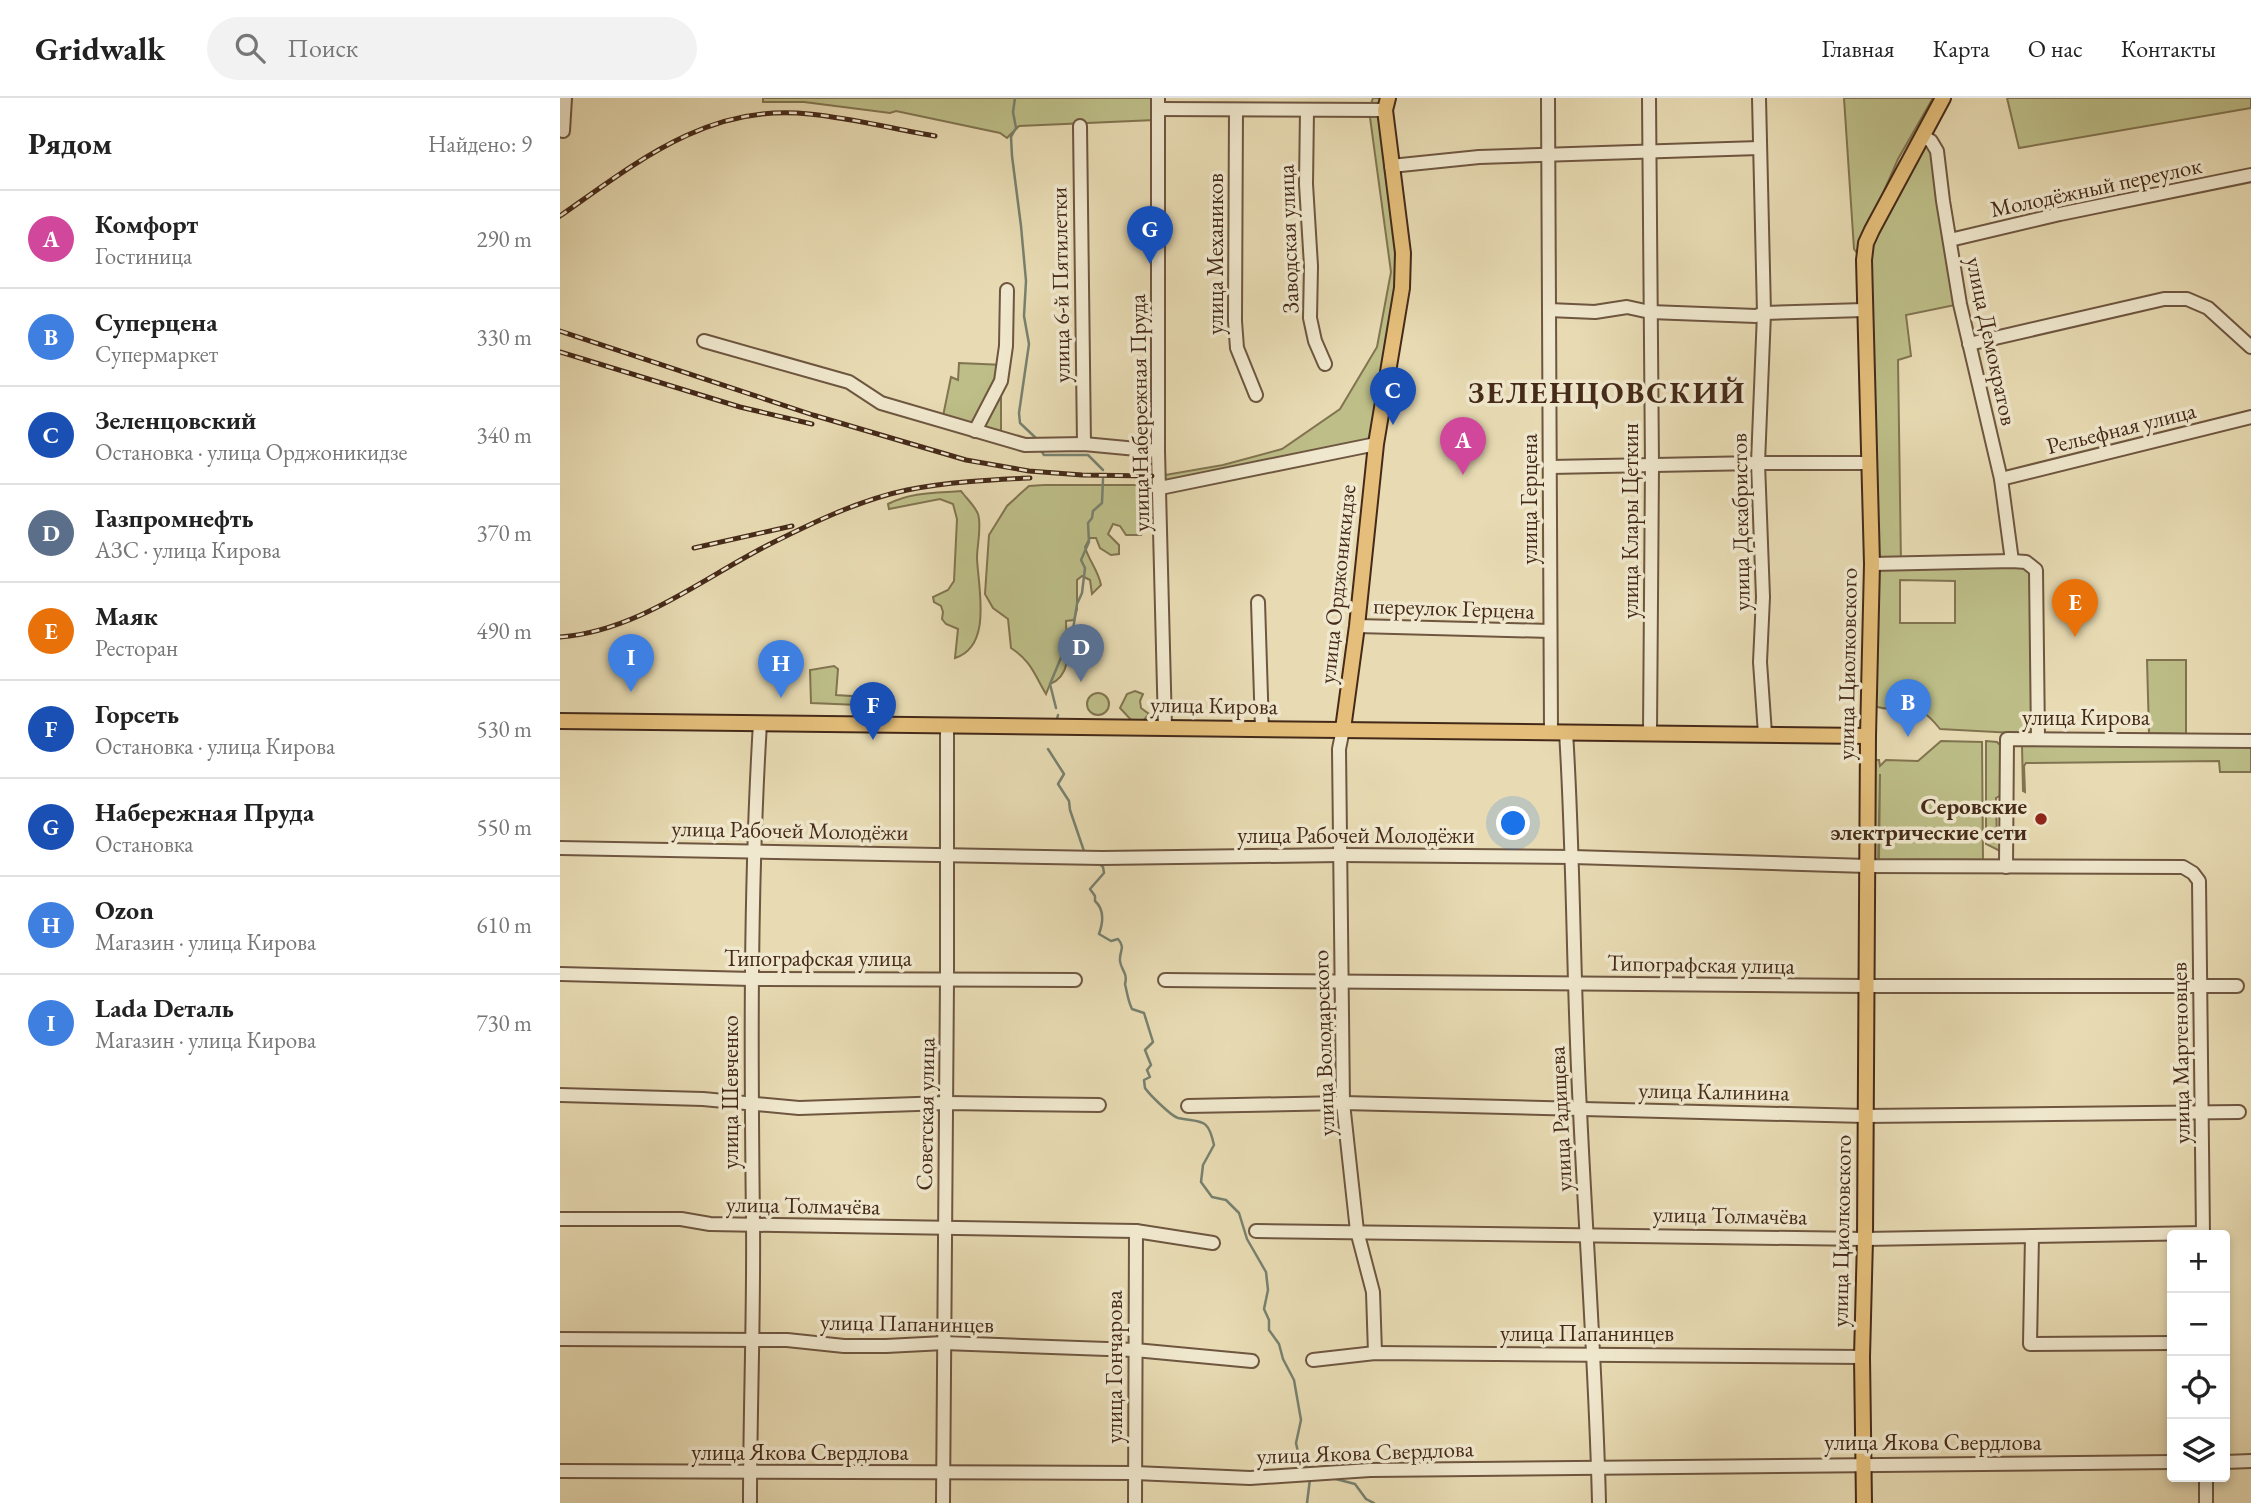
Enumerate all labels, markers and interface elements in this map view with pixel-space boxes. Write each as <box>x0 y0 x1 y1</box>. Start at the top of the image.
search box <box>207 17 697 80</box>
text: Gridwalk <box>35 27 165 70</box>
icon: search <box>231 29 269 67</box>
text: Поиск <box>287 31 358 65</box>
text: Главная <box>1821 33 1895 64</box>
text: Карта <box>1933 33 1990 64</box>
text: О нас <box>2028 33 2083 64</box>
text: Контакты <box>2121 33 2216 64</box>
text: Рядом <box>28 124 112 163</box>
text: Найдено: 9 <box>428 129 532 159</box>
street label: Молодёжный переулок <box>1988 150 2204 224</box>
street label: Заводская улица <box>1270 163 1306 314</box>
street label: улица Механиков <box>1200 173 1230 335</box>
street label: улица 6-й Пятилетки <box>1043 187 1077 383</box>
pin: G <box>1127 206 1173 264</box>
text: Комфорт <box>95 207 198 241</box>
text: A <box>43 224 59 254</box>
text: 290 m <box>476 224 532 254</box>
text: Гостиница <box>95 241 192 271</box>
street label: улица Демократов <box>1960 254 2025 428</box>
street label: улица Набережная Пруда <box>1122 293 1156 532</box>
text: Суперцена <box>95 305 218 339</box>
text: B <box>44 322 58 352</box>
text: 330 m <box>476 322 532 352</box>
text: Супермаркет <box>95 339 218 369</box>
pin: C <box>1370 367 1416 425</box>
district label: ЗЕЛЕНЦОВСКИЙ <box>1468 373 1746 412</box>
street label: Рельефная улица <box>2043 395 2200 461</box>
text: Зеленцовский <box>95 403 256 437</box>
pin: A <box>1440 417 1486 475</box>
text: C <box>43 420 59 450</box>
text: 340 m <box>476 420 532 450</box>
street label: улица Клары Цеткин <box>1615 423 1645 619</box>
street label: улица Герцена <box>1514 433 1544 565</box>
street label: улица Декабристов <box>1723 433 1757 611</box>
text: Остановка · улица Орджоникидзе <box>95 437 407 467</box>
street label: улица Орджоникидзе <box>1312 483 1362 685</box>
text: Газпромнефть <box>95 501 254 535</box>
text: D <box>42 518 60 548</box>
text: 370 m <box>476 518 532 548</box>
text: АЗС · улица Кирова <box>95 535 281 565</box>
street label: улица Циолковского <box>1830 568 1864 760</box>
pin: E <box>2052 579 2098 637</box>
street label: переулок Герцена <box>1373 590 1536 626</box>
text: Маяк <box>95 599 158 633</box>
text: E <box>44 616 58 646</box>
text: 490 m <box>476 616 532 646</box>
pin: D <box>1058 624 1104 682</box>
text: Ресторан <box>95 633 178 663</box>
pin: I <box>608 634 654 692</box>
pin: H <box>758 640 804 698</box>
pin: B <box>1885 679 1931 737</box>
pin: F <box>850 682 896 740</box>
street label: улица Кирова <box>1150 689 1279 721</box>
text: Горсеть <box>95 697 179 731</box>
street label: улица Кирова <box>2022 702 2151 732</box>
text: F <box>45 714 57 744</box>
text: 530 m <box>476 714 532 744</box>
text: Остановка · улица Кирова <box>95 731 335 761</box>
place label: Серовские электрические сети <box>1831 791 2027 847</box>
text: Набережная Пруда <box>95 795 314 829</box>
your location <box>1496 806 1530 840</box>
marker: Серовские электрические сети <box>2033 811 2049 827</box>
text: G <box>43 812 59 842</box>
text: 550 m <box>476 812 532 842</box>
street label: улица Рабочей Молодёжи <box>671 813 909 847</box>
street label: улица Рабочей Молодёжи <box>1237 820 1475 850</box>
text: Остановка <box>95 829 193 859</box>
text: Ozon <box>95 893 154 927</box>
text: H <box>42 910 60 940</box>
text: 610 m <box>476 910 532 940</box>
text: Магазин · улица Кирова <box>95 927 316 957</box>
street label: Типографская улица <box>724 943 913 973</box>
street label: Типографская улица <box>1607 947 1796 981</box>
street label: улица Володарского <box>1305 949 1341 1137</box>
street label: улица Мартеновцев <box>2163 962 2197 1144</box>
text: Lada Dеталь <box>95 991 234 1025</box>
text: I <box>47 1008 55 1038</box>
text: 730 m <box>476 1008 532 1038</box>
street label: улица Шевченко <box>715 1015 745 1169</box>
text: Магазин · улица Кирова <box>95 1025 316 1055</box>
street label: Советская улица <box>909 1036 941 1191</box>
street label: улица Радищева <box>1541 1045 1579 1192</box>
street label: улица Калинина <box>1638 1075 1791 1107</box>
street label: улица Циолковского <box>1824 1135 1858 1327</box>
street label: улица Толмачёва <box>726 1189 881 1221</box>
street label: улица Толмачёва <box>1653 1199 1808 1231</box>
map controls <box>2167 1230 2230 1482</box>
button: + <box>2167 1230 2230 1293</box>
street label: улица Гончарова <box>1099 1290 1129 1444</box>
button: − <box>2167 1293 2230 1356</box>
street label: улица Папанинцев <box>820 1306 994 1340</box>
street label: улица Папанинцев <box>1500 1318 1674 1348</box>
button: locate <box>2167 1356 2230 1419</box>
button: layers <box>2167 1419 2230 1482</box>
street label: улица Якова Свердлова <box>1824 1427 2043 1457</box>
street label: улица Якова Свердлова <box>1256 1433 1475 1471</box>
street label: улица Якова Свердлова <box>691 1437 910 1467</box>

